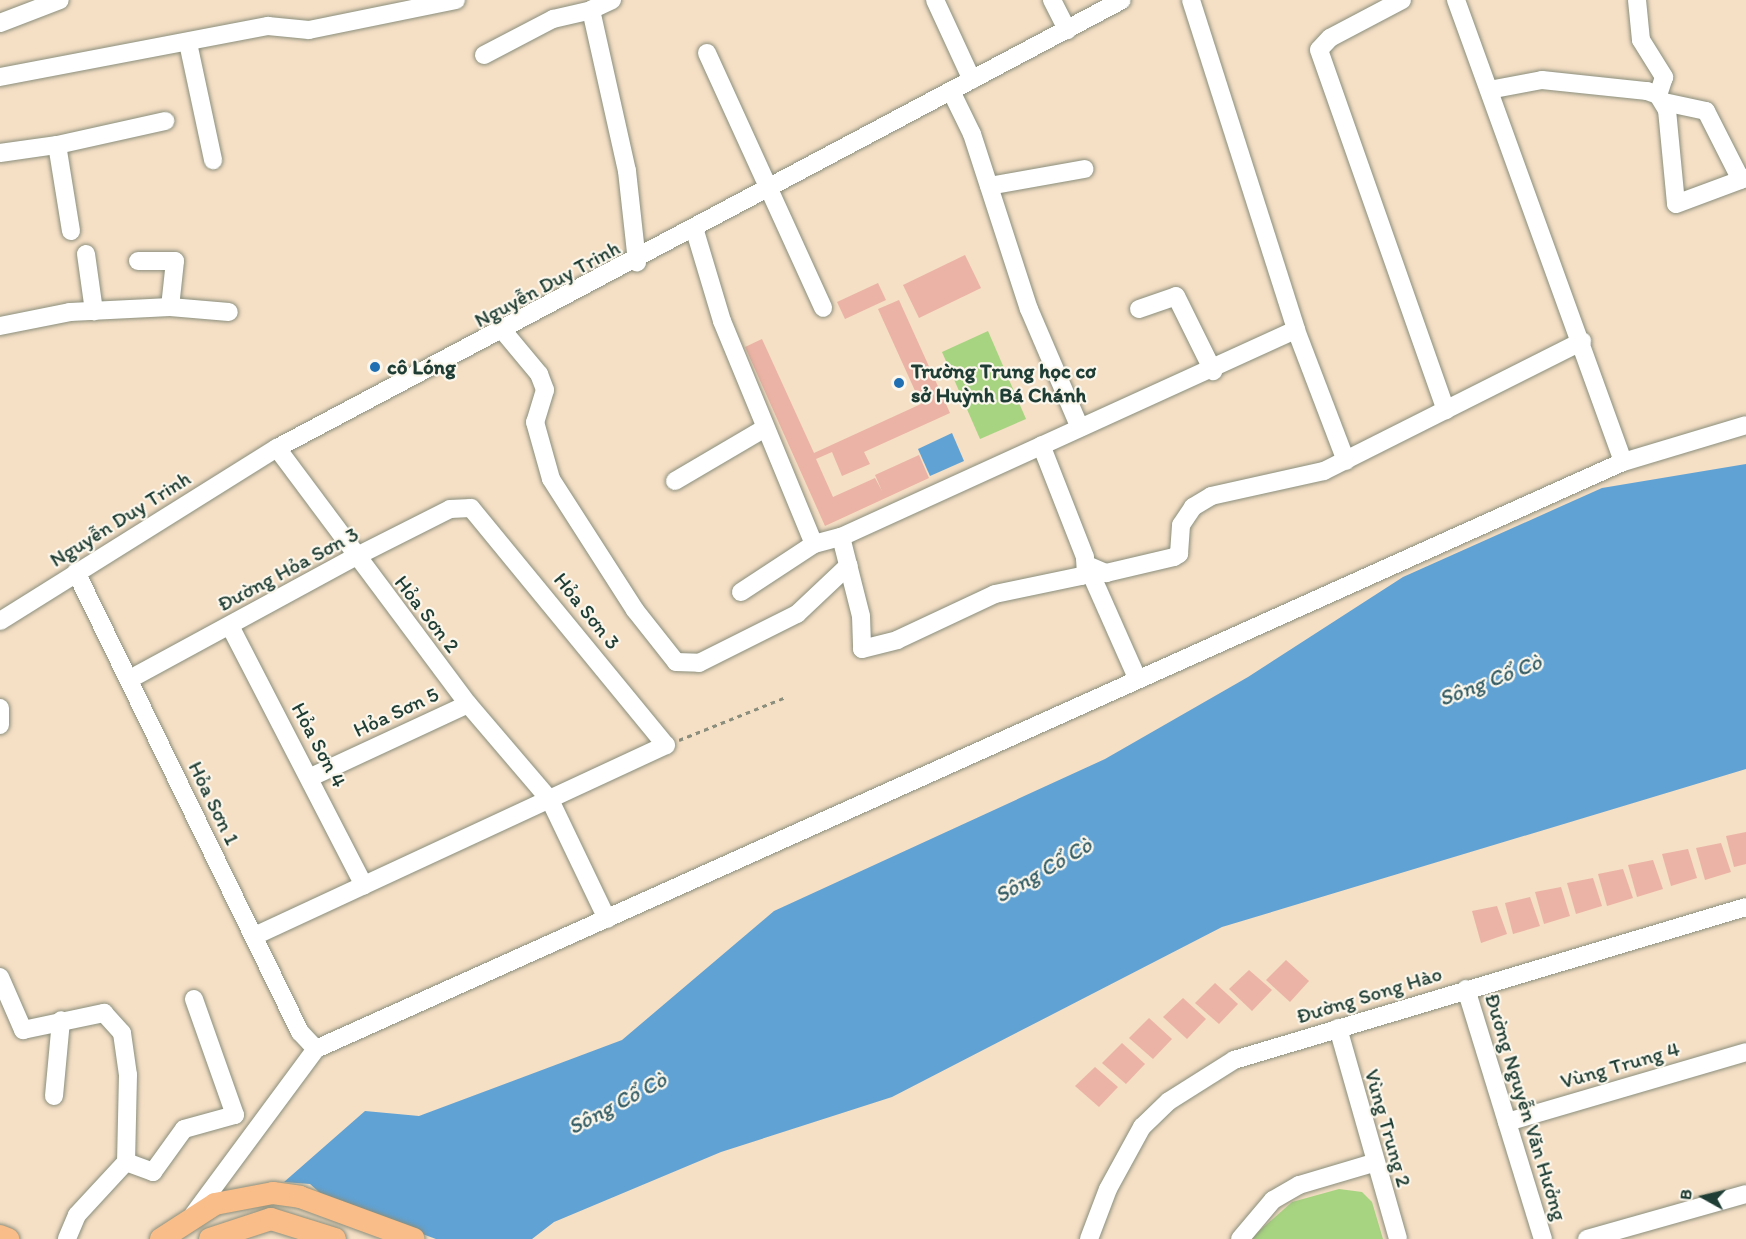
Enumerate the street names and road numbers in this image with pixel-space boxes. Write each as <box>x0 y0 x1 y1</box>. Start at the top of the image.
street label: Nguyễn Duy Trinh <box>471 235 623 333</box>
street label: Nguyễn Duy Trinh <box>46 466 194 572</box>
street label: Đường Hỏa Sơn 3 <box>213 521 363 617</box>
street label: Hỏa Sơn 3 <box>548 567 626 655</box>
street label: Hỏa Sơn 2 <box>389 570 465 658</box>
street label: Hỏa Sơn 5 <box>349 681 443 743</box>
street label: Hỏa Sơn 4 <box>286 698 352 792</box>
street label: Hỏa Sơn 1 <box>183 757 245 849</box>
street label: Đường Song Hào <box>1293 961 1445 1029</box>
street label: Đường Nguyễn Văn Hưởng <box>1479 990 1573 1224</box>
street label: Vùng Trung 4 <box>1558 1036 1682 1094</box>
street label: Vùng Trung 2 <box>1359 1067 1417 1189</box>

